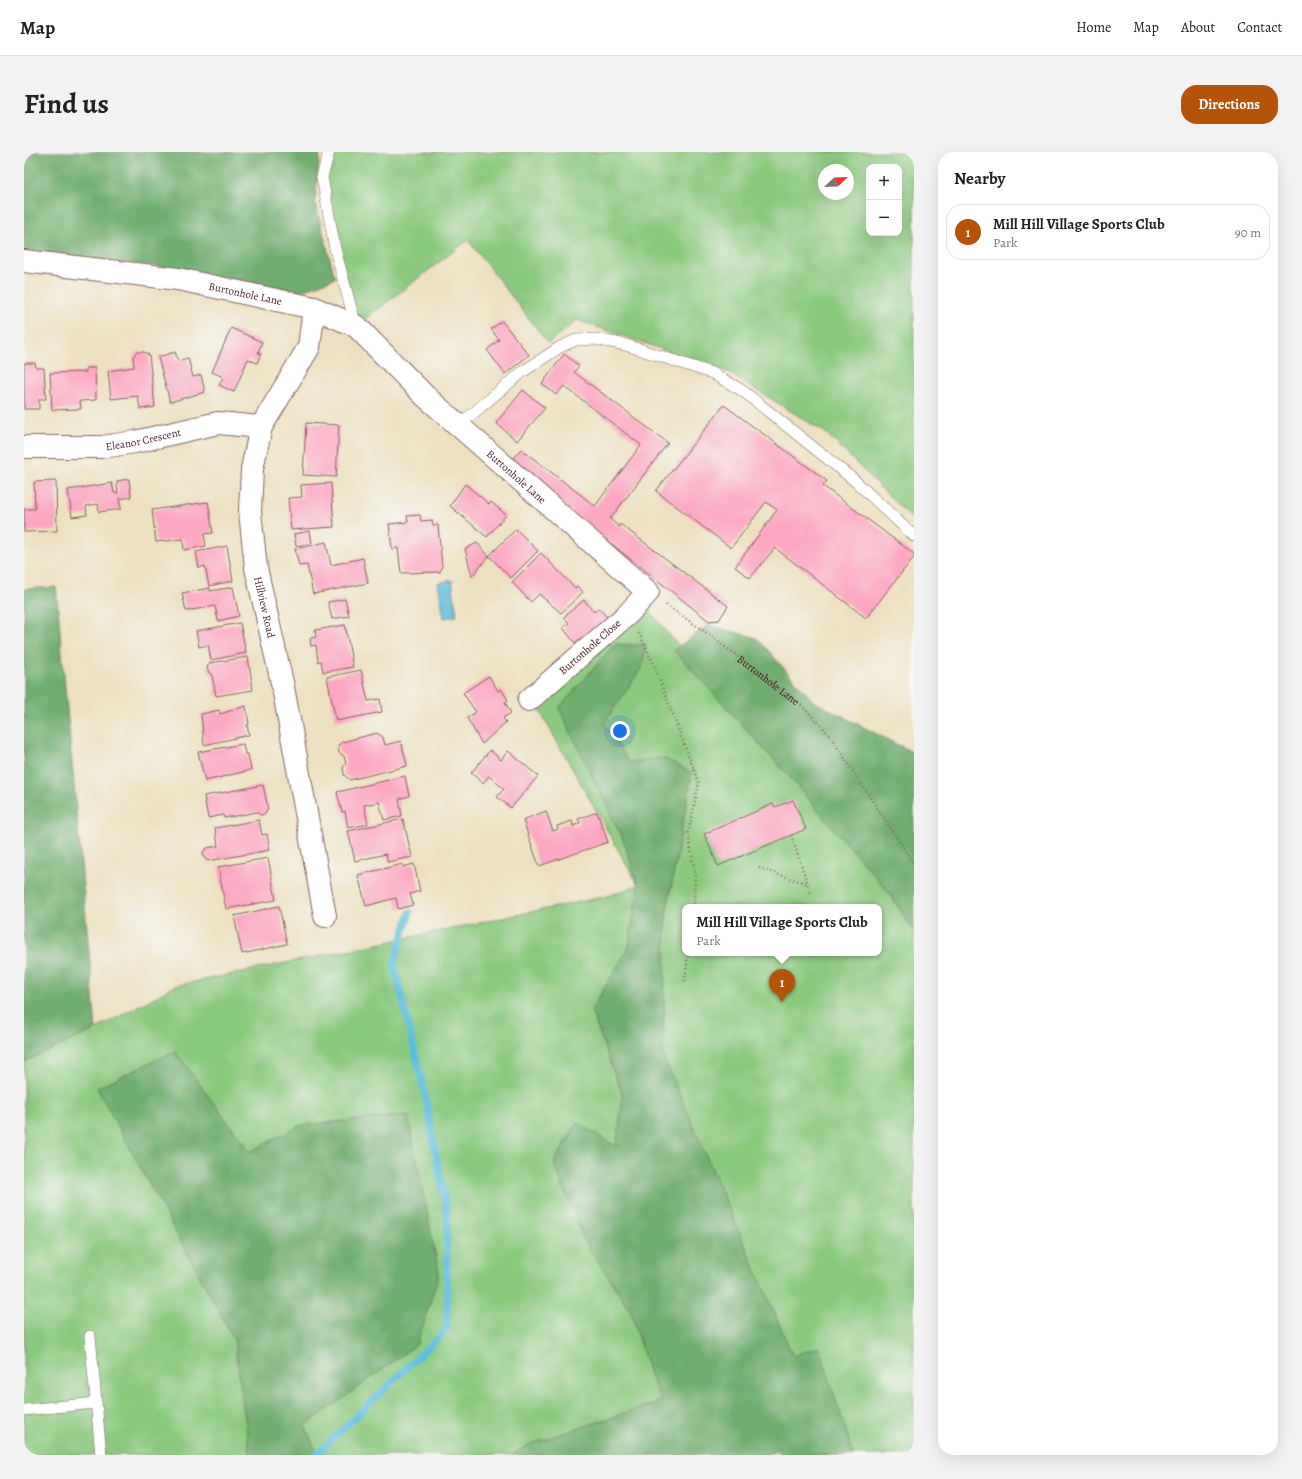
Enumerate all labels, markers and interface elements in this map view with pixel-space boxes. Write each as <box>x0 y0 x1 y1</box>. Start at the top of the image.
text: Map <box>20 15 55 41</box>
text: Home <box>1076 18 1111 37</box>
text: Map <box>1133 18 1159 37</box>
text: About <box>1181 18 1215 37</box>
text: Contact <box>1237 18 1282 37</box>
text: Find us <box>24 85 109 123</box>
button: Directions <box>1181 85 1278 124</box>
north arrow <box>818 164 854 200</box>
map controls <box>866 164 902 236</box>
button: + <box>866 164 902 200</box>
text: Nearby <box>954 167 1005 190</box>
button: − <box>866 200 902 236</box>
text: Mill Hill Village Sports Club <box>993 214 1165 234</box>
text: 1 <box>966 224 970 241</box>
text: 90 m <box>1235 224 1261 241</box>
text: Park <box>993 234 1017 251</box>
street label: Burtonhole Lane <box>207 278 284 309</box>
street label: Eleanor Crescent <box>105 424 183 454</box>
street label: Burtonhole Lane <box>484 446 550 507</box>
street label: Hillview Road <box>251 575 279 639</box>
street label: Burtonhole Close <box>556 616 624 678</box>
street label: Burtonhole Lane <box>734 651 803 709</box>
your location <box>610 721 630 741</box>
popup <box>682 904 882 956</box>
text: Mill Hill Village Sports Club <box>696 912 868 932</box>
text: Park <box>696 932 721 949</box>
pin: 1 <box>769 969 795 1002</box>

